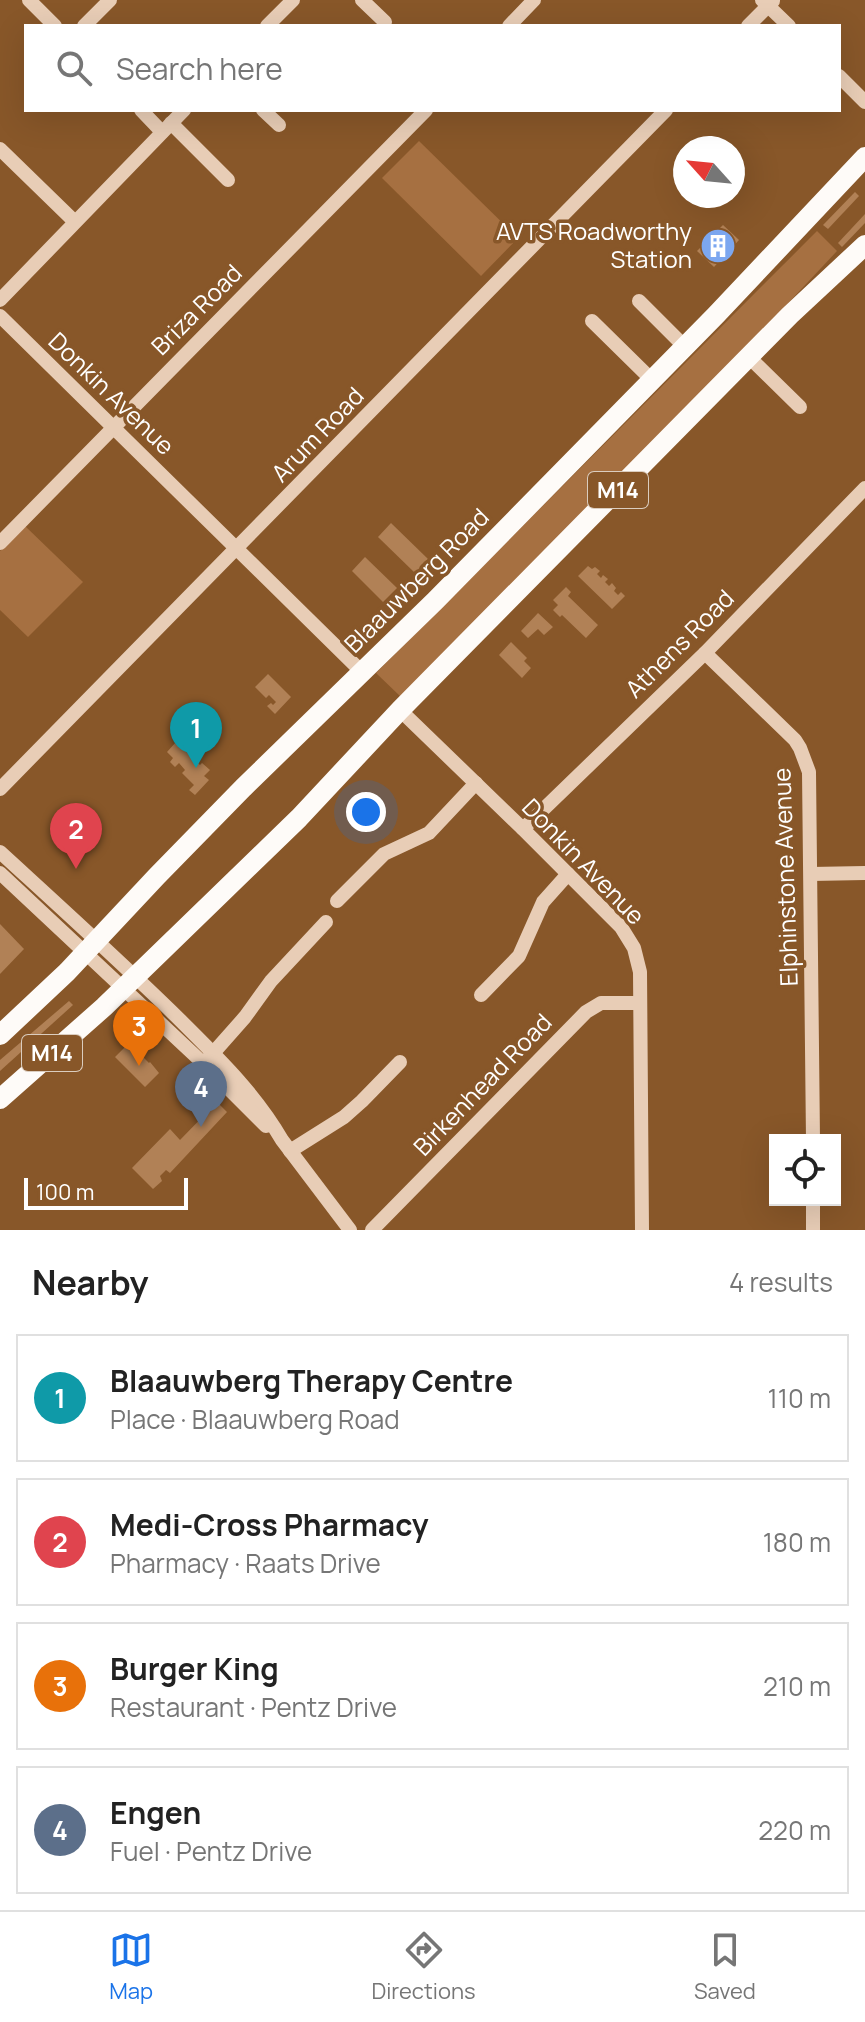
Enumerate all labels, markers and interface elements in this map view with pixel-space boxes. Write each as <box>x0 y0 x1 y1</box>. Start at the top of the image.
search box <box>24 24 841 112</box>
icon: search <box>52 46 96 90</box>
text: Search here <box>116 48 283 89</box>
north arrow <box>673 136 745 208</box>
place label: AVTS Roadworthy Station <box>496 214 692 275</box>
building icon: AVTS Roadworthy Station <box>699 227 737 265</box>
street label: Briza Road <box>143 256 249 362</box>
street label: Donkin Avenue <box>42 324 182 462</box>
street label: Arum Road <box>263 379 371 489</box>
road number: M14 <box>588 472 648 508</box>
street label: Blaauwberg Road <box>336 500 495 659</box>
street label: Athens Road <box>617 581 740 704</box>
pin: 1 <box>170 702 222 768</box>
street label: Elphinstone Avenue <box>764 767 805 987</box>
street label: Donkin Avenue <box>515 791 653 931</box>
your location <box>346 792 386 832</box>
pin: 2 <box>50 803 102 869</box>
pin: 3 <box>113 1000 165 1066</box>
street label: Birkenhead Road <box>406 1006 558 1162</box>
road number: M14 <box>22 1035 82 1071</box>
pin: 4 <box>175 1061 227 1127</box>
map controls <box>769 1134 841 1206</box>
button: locate <box>769 1134 841 1206</box>
scale bar <box>24 1174 188 1210</box>
text: 100 m <box>36 1177 94 1207</box>
text: Nearby <box>32 1259 148 1305</box>
text: 4 results <box>729 1264 833 1300</box>
text: Blaauwberg Therapy Centre <box>110 1360 513 1401</box>
text: 1 <box>54 1380 66 1416</box>
text: 110 m <box>768 1380 831 1416</box>
text: Place · Blaauwberg Road <box>110 1401 400 1437</box>
text: Medi-Cross Pharmacy <box>110 1504 429 1545</box>
text: 2 <box>52 1524 68 1560</box>
text: 180 m <box>763 1524 831 1560</box>
text: Pharmacy · Raats Drive <box>110 1545 381 1581</box>
text: Burger King <box>110 1648 279 1689</box>
text: 3 <box>52 1668 68 1704</box>
text: 210 m <box>763 1668 831 1704</box>
text: Restaurant · Pentz Drive <box>110 1689 397 1725</box>
text: Engen <box>110 1792 201 1833</box>
text: 4 <box>52 1812 68 1848</box>
text: 220 m <box>758 1812 831 1848</box>
text: Fuel · Pentz Drive <box>110 1833 312 1869</box>
tab: Map <box>109 1928 153 2006</box>
tab: Directions <box>371 1928 476 2006</box>
tab: Saved <box>694 1928 756 2006</box>

